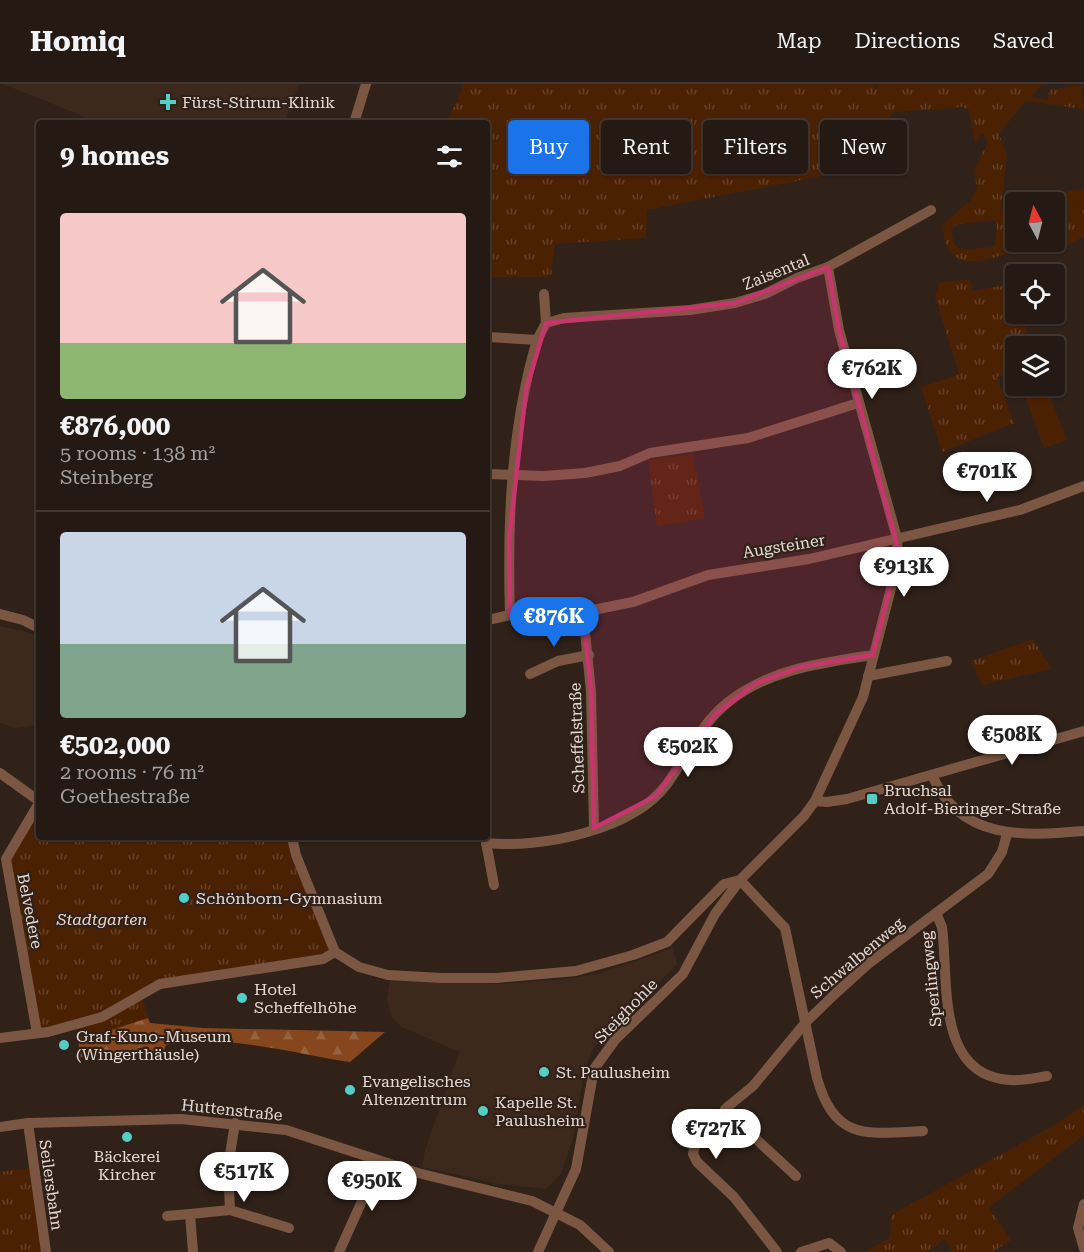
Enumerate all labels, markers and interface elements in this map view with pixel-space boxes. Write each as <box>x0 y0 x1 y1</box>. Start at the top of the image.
text: Homiq <box>30 25 126 58</box>
text: Map <box>777 29 821 53</box>
text: Directions <box>854 29 960 53</box>
text: Saved <box>993 29 1054 53</box>
marker: Fürst-Stirum-Klinik <box>159 93 177 111</box>
place label: Fürst-Stirum-Klinik <box>182 93 335 112</box>
chip: Buy <box>508 120 589 174</box>
chip: Rent <box>601 120 691 174</box>
chip: Filters <box>703 120 808 174</box>
chip: New <box>820 120 907 174</box>
icon: filters <box>433 140 466 173</box>
text: 9 homes <box>60 141 169 171</box>
north arrow <box>1005 192 1065 252</box>
map controls <box>1005 192 1065 396</box>
street label: Zaisental <box>740 250 812 294</box>
icon: home <box>209 252 317 360</box>
button: locate <box>1005 264 1065 324</box>
button: layers <box>1005 336 1065 396</box>
pin: €762K <box>830 349 914 400</box>
text: €762K <box>842 356 902 380</box>
text: €876,000 <box>60 411 170 441</box>
text: 5 rooms · 138 m² <box>60 441 215 465</box>
pin: €701K <box>945 452 1029 503</box>
text: €701K <box>957 459 1017 483</box>
text: Steinberg <box>60 465 153 489</box>
street label: Augsteiner <box>742 530 827 562</box>
pin: €913K <box>862 547 946 598</box>
text: €913K <box>874 554 934 578</box>
icon: home <box>209 571 317 679</box>
pin: €876K <box>512 597 596 648</box>
text: €876K <box>524 604 584 628</box>
street label: Scheffelstraße <box>566 682 588 794</box>
pin: €508K <box>970 715 1054 766</box>
text: €508K <box>982 722 1042 746</box>
pin: €502K <box>646 727 730 778</box>
text: €502,000 <box>60 730 170 760</box>
text: €502K <box>658 734 718 758</box>
text: 2 rooms · 76 m² <box>60 760 204 784</box>
place label: Bruchsal Adolf-Bieringer-Straße <box>884 781 1061 818</box>
text: Goethestraße <box>60 784 190 808</box>
marker: Bruchsal Adolf-Bieringer-Straße <box>865 792 879 806</box>
street label: Belvedere <box>13 872 47 951</box>
place label: Schönborn-Gymnasium <box>196 889 383 908</box>
marker: Schönborn-Gymnasium <box>177 891 191 905</box>
park label: Stadtgarten <box>56 910 147 929</box>
street label: Schwalbenweg <box>806 913 908 1003</box>
street label: Sperlingweg <box>916 929 945 1028</box>
street label: Steighohle <box>590 975 662 1047</box>
place label: Hotel Scheffelhöhe <box>254 980 357 1017</box>
marker: Hotel Scheffelhöhe <box>235 991 249 1005</box>
place label: Graf-Kuno-Museum (Wingerthäusle) <box>76 1027 232 1064</box>
marker: Graf-Kuno-Museum (Wingerthäusle) <box>57 1038 71 1052</box>
place label: St. Paulusheim <box>556 1063 671 1082</box>
marker: St. Paulusheim <box>537 1065 551 1079</box>
place label: Evangelisches Altenzentrum <box>362 1072 471 1109</box>
marker: Evangelisches Altenzentrum <box>343 1083 357 1097</box>
place label: Kapelle St. Paulusheim <box>495 1093 585 1130</box>
street label: Huttenstraße <box>180 1095 284 1125</box>
marker: Kapelle St. Paulusheim <box>476 1104 490 1118</box>
pin: €727K <box>674 1109 758 1160</box>
text: €727K <box>686 1116 746 1140</box>
marker: Bäckerei Kircher <box>120 1130 134 1144</box>
street label: Seilersbahn <box>35 1138 67 1232</box>
place label: Bäckerei Kircher <box>94 1147 160 1184</box>
pin: €517K <box>202 1152 286 1203</box>
text: €517K <box>214 1159 274 1183</box>
pin: €950K <box>330 1161 414 1212</box>
text: €950K <box>342 1168 402 1192</box>

